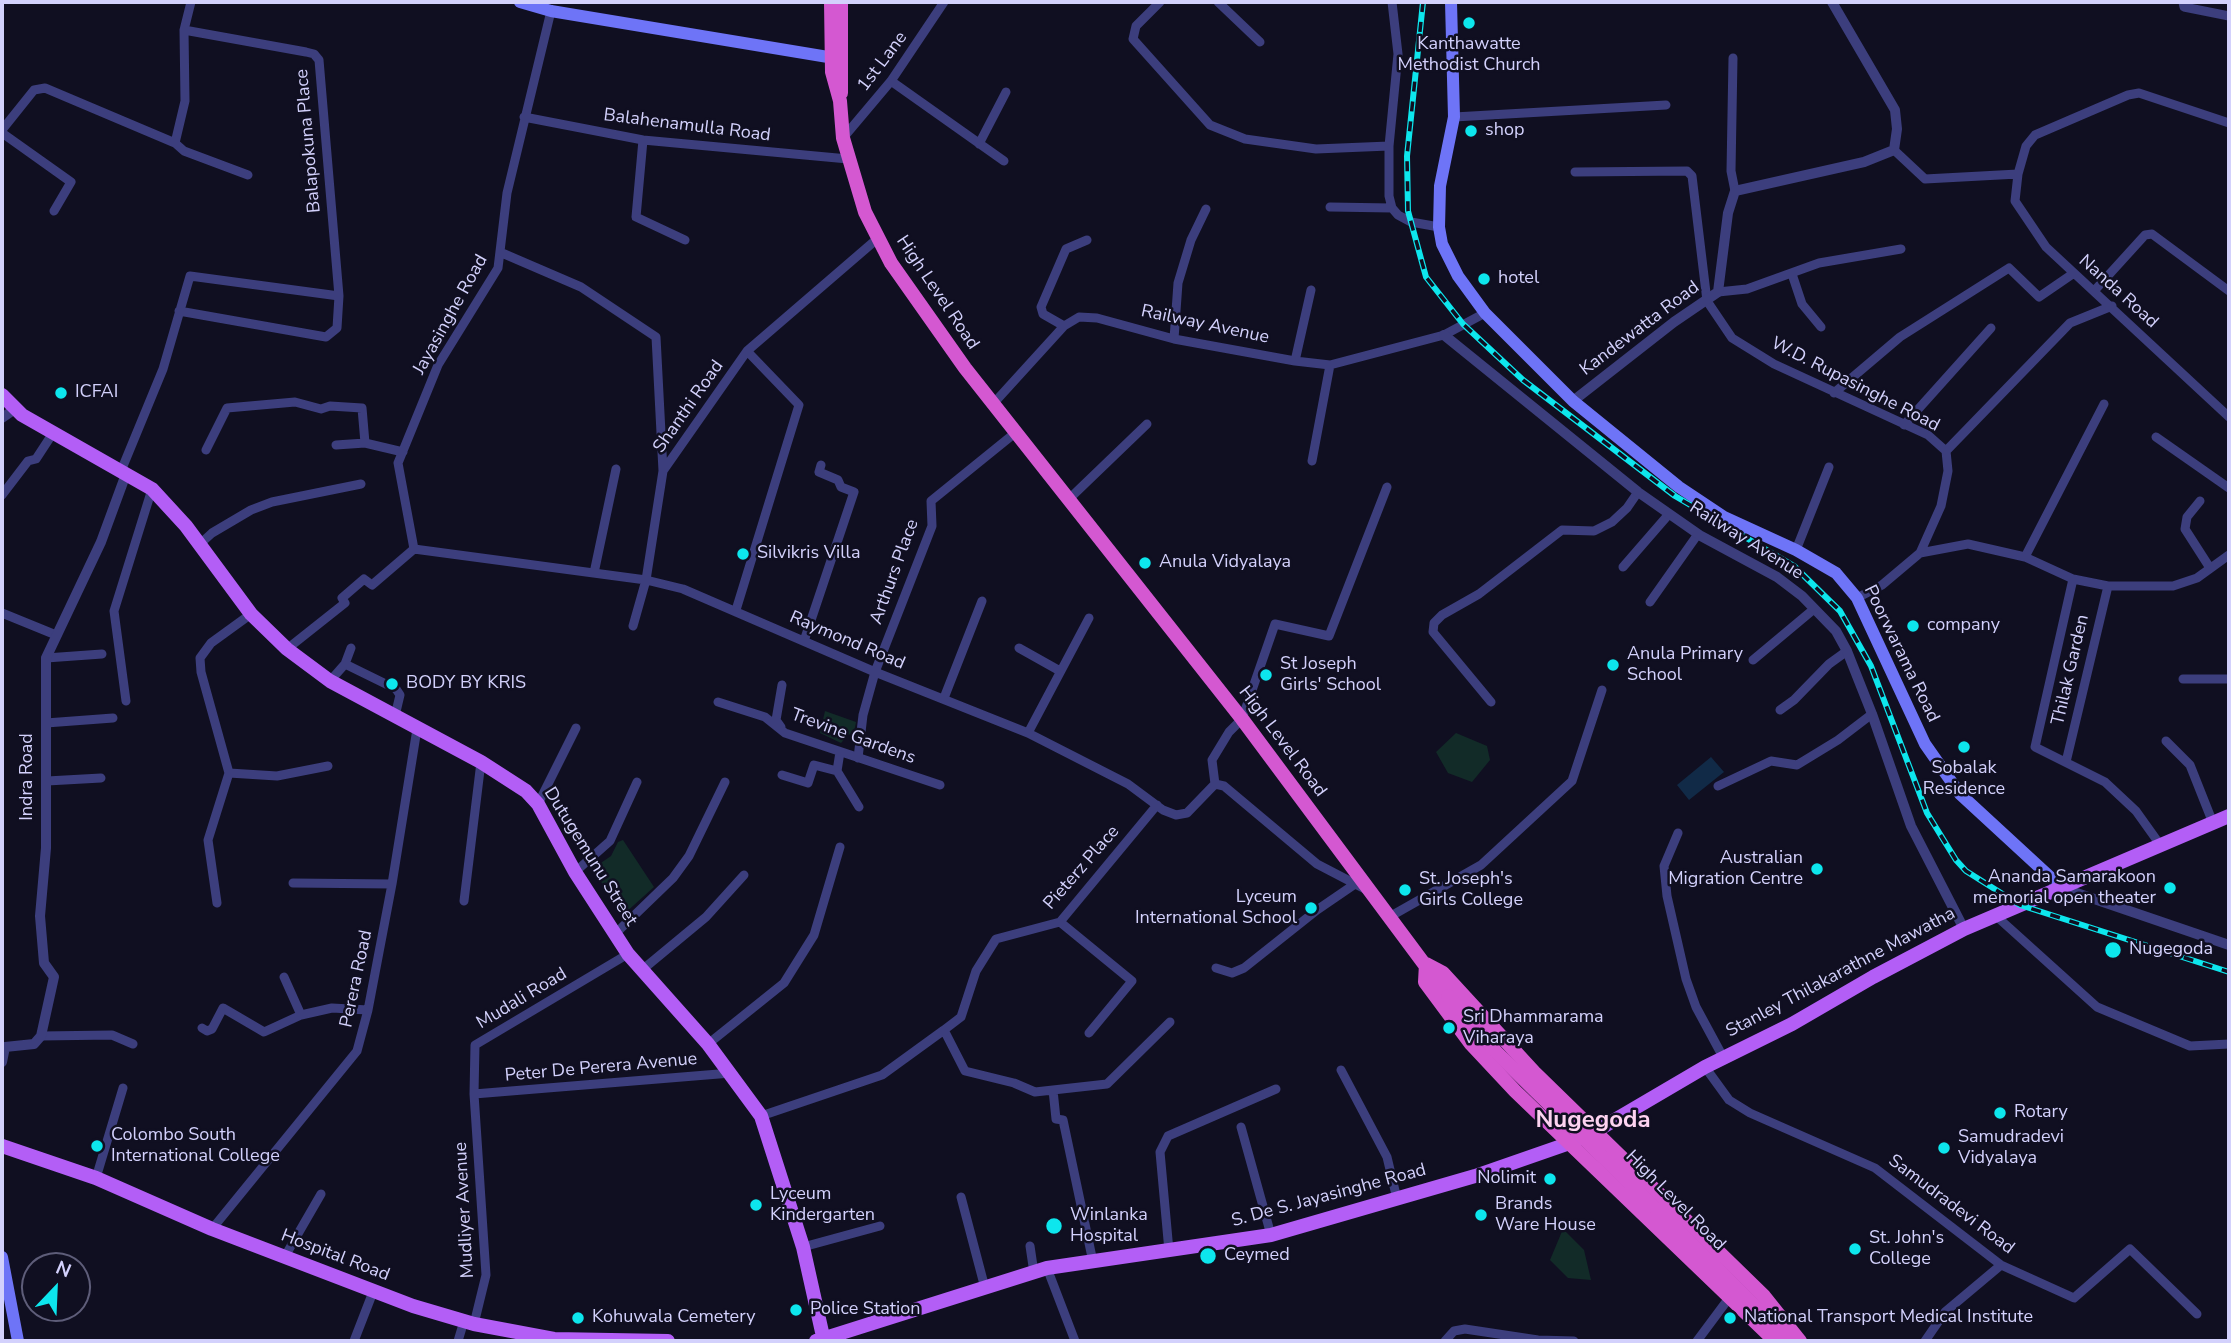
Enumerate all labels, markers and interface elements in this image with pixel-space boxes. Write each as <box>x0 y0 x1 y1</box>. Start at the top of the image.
marker: Kanthawatte Methodist Church <box>1461 15 1477 31</box>
street label: 1st Lane <box>853 28 913 96</box>
place label: Kanthawatte Methodist Church <box>1398 34 1540 76</box>
street label: Balapokuna Place <box>292 68 326 214</box>
street label: Balahenamulla Road <box>602 105 772 147</box>
place label: shop <box>1485 120 1524 142</box>
marker: shop <box>1463 123 1479 139</box>
street label: High Level Road <box>891 232 983 354</box>
street label: Jayasinghe Road <box>409 251 493 379</box>
street label: Nanda Road <box>2074 251 2162 333</box>
place label: hotel <box>1498 268 1539 290</box>
marker: hotel <box>1476 271 1492 287</box>
street label: Kandewatta Road <box>1576 277 1704 381</box>
street label: Railway Avenue <box>1139 301 1271 349</box>
street label: W.D. Rupasinghe Road <box>1767 333 1943 437</box>
street label: Shanthi Road <box>649 356 729 458</box>
place label: ICFAI <box>75 382 118 404</box>
marker: ICFAI <box>53 385 69 401</box>
street label: Railway Avenue <box>1685 497 1807 585</box>
street label: Arthurs Place <box>866 516 924 628</box>
place label: Silvikris Villa <box>757 543 860 565</box>
marker: Silvikris Villa <box>735 546 751 562</box>
place label: Anula Vidyalaya <box>1159 552 1291 574</box>
marker: Anula Vidyalaya <box>1137 555 1153 571</box>
street label: Poorwarama Road <box>1858 582 1944 726</box>
street label: Raymond Road <box>786 607 908 675</box>
street label: Thilak Garden <box>2048 613 2094 727</box>
place label: company <box>1927 615 2000 637</box>
marker: company <box>1905 618 1921 634</box>
place label: Anula Primary School <box>1627 644 1743 686</box>
place label: St Joseph Girls' School <box>1280 654 1381 696</box>
marker: Anula Primary School <box>1605 657 1621 673</box>
marker: St Joseph Girls' School <box>1258 667 1274 683</box>
place label: BODY BY KRIS <box>406 673 526 695</box>
marker: BODY BY KRIS <box>384 676 400 692</box>
street label: High Level Road <box>1233 682 1331 802</box>
street label: Trevine Gardens <box>788 704 918 770</box>
street label: Indra Road <box>17 733 39 821</box>
marker: Sobalak Residence <box>1956 739 1972 755</box>
place label: Sobalak Residence <box>1923 758 2005 800</box>
street label: Dutugemunu Street <box>539 784 641 930</box>
street label: Pieterz Place <box>1040 822 1124 914</box>
place label: Australian Migration Centre <box>1668 848 1803 890</box>
marker: Australian Migration Centre <box>1809 861 1825 877</box>
place label: Ananda Samarakoon memorial open theater <box>1973 867 2156 910</box>
place label: St. Joseph's Girls College <box>1419 869 1523 912</box>
marker: Ananda Samarakoon memorial open theater <box>2162 880 2178 896</box>
marker: St. Joseph's Girls College <box>1397 882 1413 898</box>
place label: Lyceum International School <box>1135 887 1297 930</box>
marker: Lyceum International School <box>1303 900 1319 916</box>
street label: Stanley Thilakarathne Mawatha <box>1723 903 1959 1043</box>
street label: Perera Road <box>336 928 378 1030</box>
place label: Nugegoda <box>2129 939 2213 961</box>
marker: Nugegoda <box>2103 940 2123 960</box>
street label: Mudali Road <box>473 964 571 1034</box>
place label: Sri Dhammarama Viharaya <box>1463 1007 1604 1050</box>
marker: Sri Dhammarama Viharaya <box>1441 1020 1457 1036</box>
street label: Peter De Perera Avenue <box>504 1049 698 1087</box>
place label: Rotary <box>2014 1102 2068 1124</box>
marker: Rotary <box>1992 1105 2008 1121</box>
district label: Nugegoda <box>1535 1107 1651 1135</box>
place label: Colombo South International College <box>111 1125 280 1168</box>
place label: Samudradevi Vidyalaya <box>1958 1127 2064 1170</box>
marker: Colombo South International College <box>89 1138 105 1154</box>
marker: Samudradevi Vidyalaya <box>1936 1140 1952 1156</box>
street label: Mudliyer Avenue <box>451 1141 479 1279</box>
street label: High Level Road <box>1620 1146 1730 1256</box>
street label: Samudradevi Road <box>1884 1151 2018 1259</box>
street label: S. De S. Jayasinghe Road <box>1229 1160 1429 1232</box>
place label: Nolimit <box>1477 1168 1536 1190</box>
marker: Nolimit <box>1542 1171 1558 1187</box>
place label: Lyceum Kindergarten <box>770 1184 875 1226</box>
place label: Brands Ware House <box>1495 1194 1596 1236</box>
marker: Lyceum Kindergarten <box>748 1197 764 1213</box>
place label: Winlanka Hospital <box>1070 1205 1148 1248</box>
marker: Brands Ware House <box>1473 1207 1489 1223</box>
marker: Winlanka Hospital <box>1044 1216 1064 1236</box>
street label: Hospital Road <box>278 1225 392 1287</box>
place label: St. John's College <box>1869 1228 1944 1270</box>
marker: St. John's College <box>1847 1241 1863 1257</box>
place label: Ceymed <box>1224 1245 1290 1267</box>
marker: Ceymed <box>1198 1246 1218 1266</box>
north arrow <box>21 1252 91 1322</box>
text: N <box>52 1255 75 1284</box>
place label: Police Station <box>810 1299 920 1321</box>
marker: Police Station <box>788 1302 804 1318</box>
place label: Kohuwala Cemetery <box>592 1307 755 1329</box>
place label: National Transport Medical Institute <box>1744 1307 2033 1329</box>
marker: Kohuwala Cemetery <box>570 1310 586 1326</box>
marker: National Transport Medical Institute <box>1722 1310 1738 1326</box>

